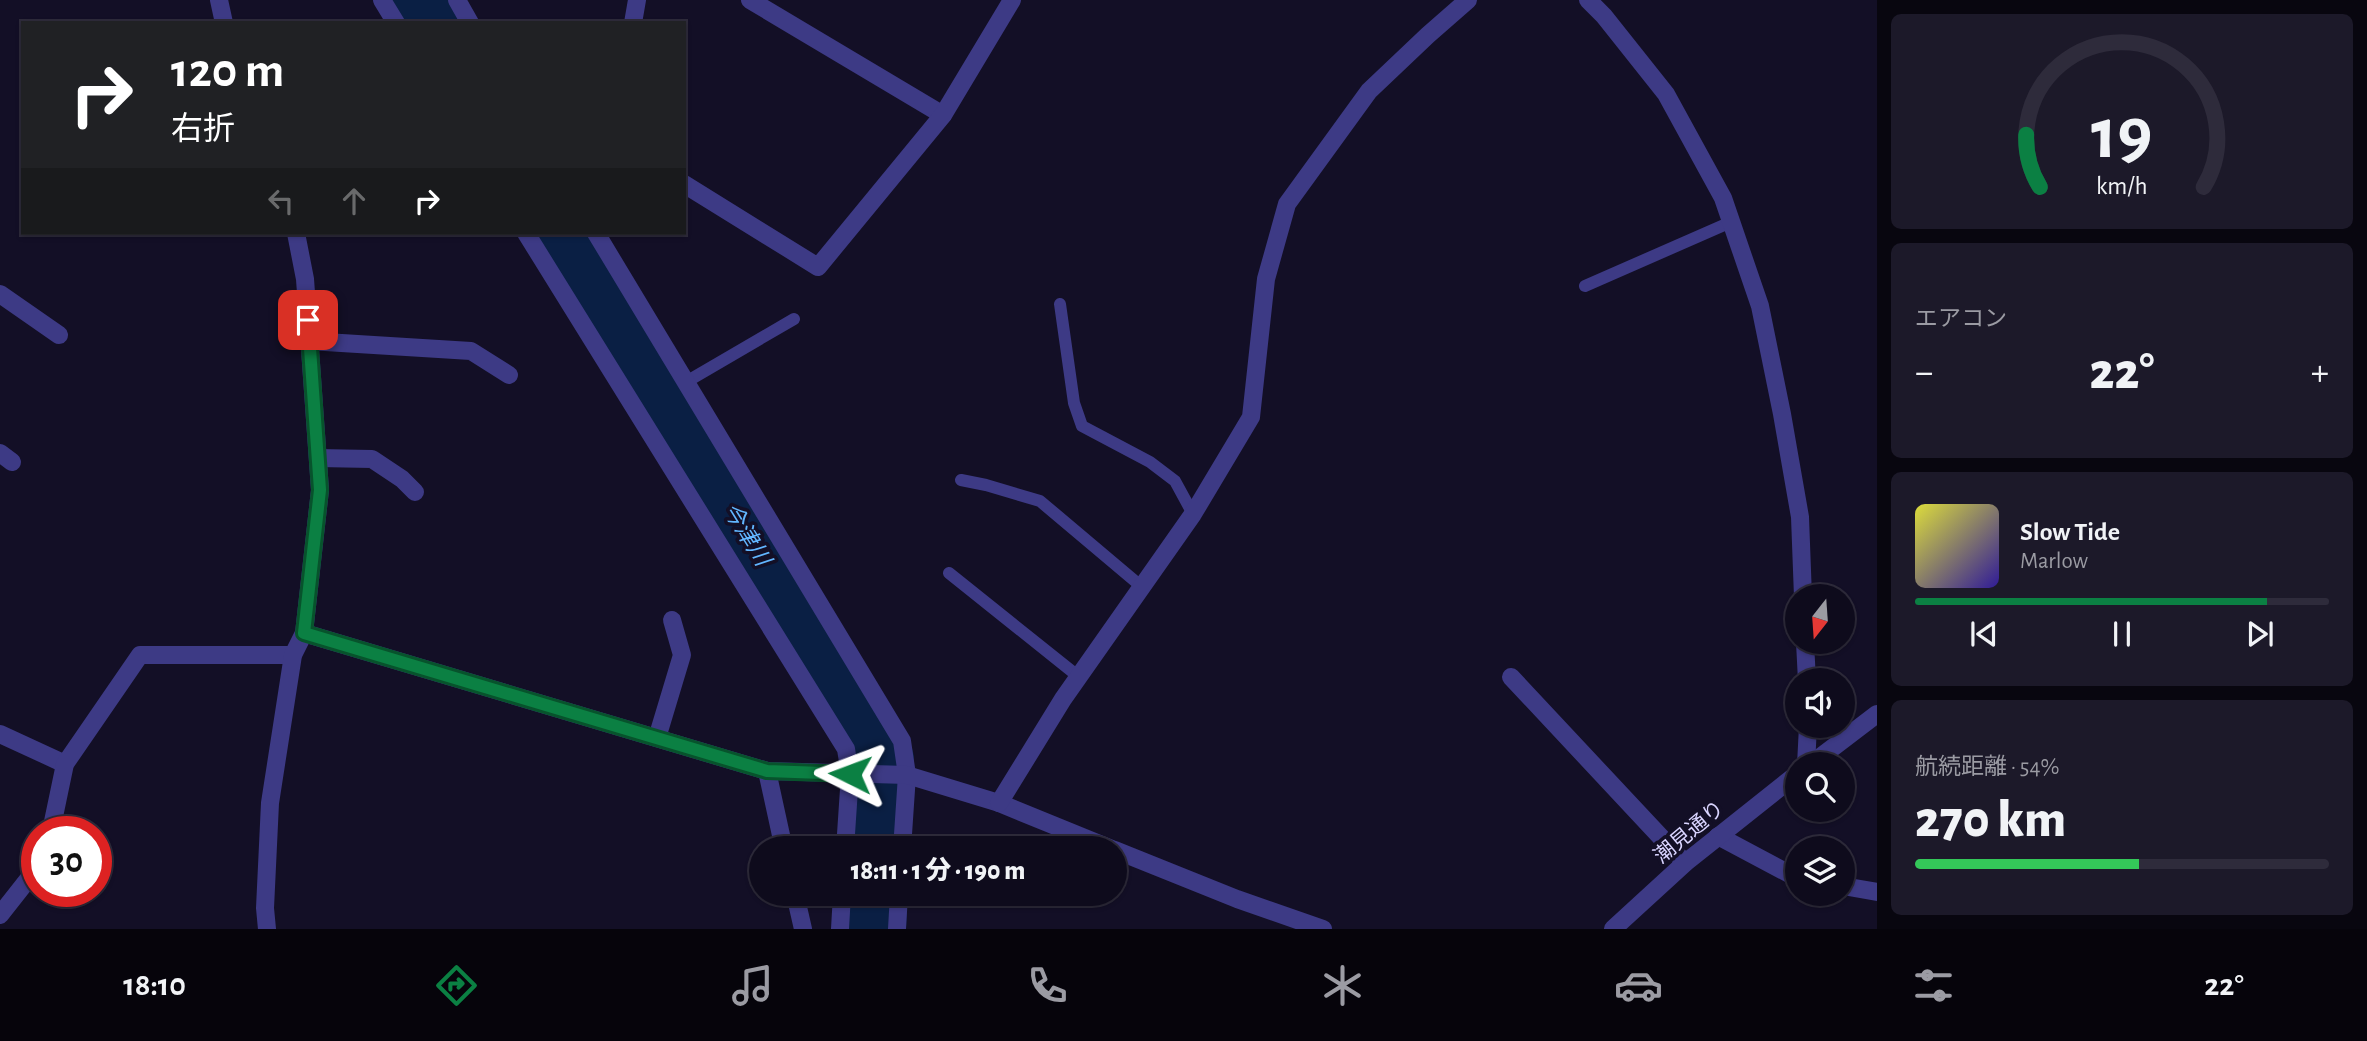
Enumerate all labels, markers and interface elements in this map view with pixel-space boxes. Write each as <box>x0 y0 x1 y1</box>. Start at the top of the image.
text: 120 m <box>171 47 284 96</box>
icon: right <box>56 49 147 140</box>
text: 19 <box>2091 100 2153 173</box>
text: 右折 <box>171 113 235 145</box>
text: km/h <box>2096 174 2148 199</box>
icon: left <box>262 182 300 220</box>
icon: ahead <box>335 182 373 220</box>
icon: right <box>408 182 446 220</box>
pin <box>278 290 338 350</box>
icon: arrive <box>289 301 327 339</box>
text: エアコン <box>1915 308 2007 331</box>
text: 22° <box>2089 346 2155 398</box>
text: − <box>1915 354 1933 392</box>
text: + <box>2311 354 2329 392</box>
water label: 今津川 <box>718 498 777 573</box>
text: Slow Tide <box>2020 519 2120 545</box>
text: Marlow <box>2020 550 2088 573</box>
north arrow <box>1785 584 1855 654</box>
map controls <box>1785 584 1855 906</box>
icon: previous <box>1965 615 2003 653</box>
icon: pause <box>2103 615 2141 653</box>
icon: next <box>2241 615 2279 653</box>
button: sound <box>1785 668 1855 738</box>
position arrow <box>813 737 887 811</box>
button: search <box>1785 752 1855 822</box>
text: 航続距離 · 54% <box>1915 756 2060 779</box>
text: 270 km <box>1915 794 2066 846</box>
street label: 潮見通り <box>1650 797 1728 867</box>
speed limit sign: 30 <box>21 816 112 907</box>
button: layers <box>1785 836 1855 906</box>
text: 18:11 · 1 分 · 190 m <box>851 858 1025 884</box>
icon: directions <box>432 961 481 1010</box>
icon: music <box>728 961 777 1010</box>
icon: phone <box>1023 961 1072 1010</box>
icon: climate <box>1318 961 1367 1010</box>
icon: car <box>1614 961 1663 1010</box>
icon: filters <box>1909 961 1958 1010</box>
text: 18:10 <box>123 969 186 1001</box>
text: 22° <box>2204 969 2244 1001</box>

